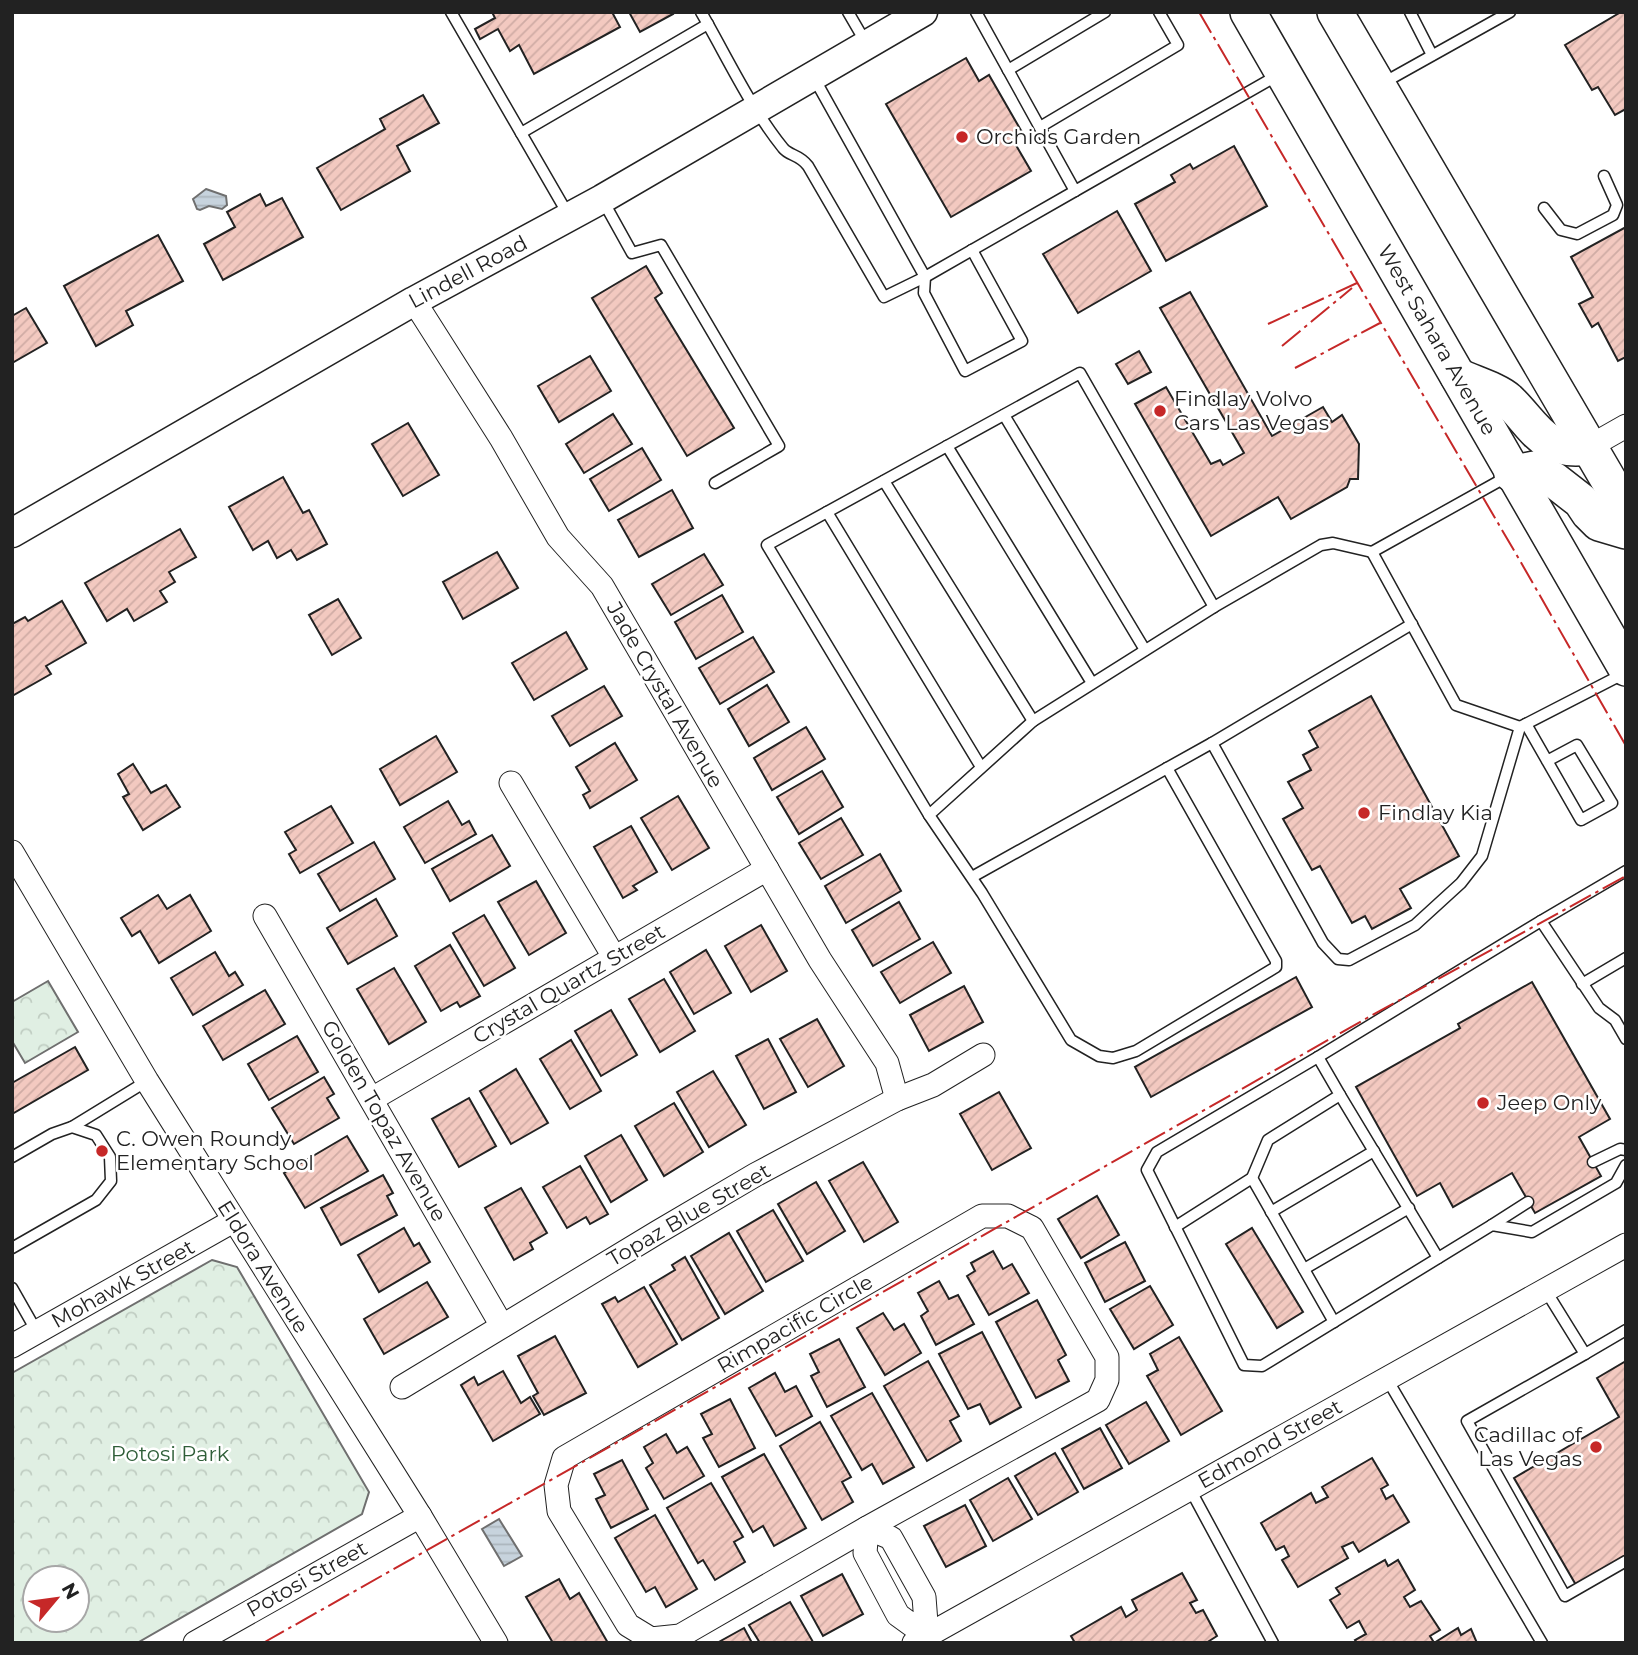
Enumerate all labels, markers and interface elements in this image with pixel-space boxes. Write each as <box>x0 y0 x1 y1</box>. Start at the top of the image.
place label: Orchids Garden <box>976 124 1141 149</box>
marker: Orchids Garden <box>954 129 970 145</box>
street label: Lindell Road <box>404 230 531 313</box>
street label: West Sahara Avenue <box>1373 240 1502 439</box>
place label: Findlay Volvo Cars Las Vegas <box>1174 386 1329 435</box>
marker: Findlay Volvo Cars Las Vegas <box>1152 403 1168 419</box>
street label: Jade Crystal Avenue <box>601 596 729 792</box>
place label: Findlay Kia <box>1378 800 1493 825</box>
marker: Findlay Kia <box>1356 805 1372 821</box>
street label: Crystal Quartz Street <box>468 918 669 1049</box>
street label: Golden Topaz Avenue <box>317 1016 452 1226</box>
place label: Jeep Only <box>1496 1090 1602 1115</box>
marker: Jeep Only <box>1475 1095 1491 1111</box>
place label: C. Owen Roundy Elementary School <box>116 1126 314 1175</box>
marker: C. Owen Roundy Elementary School <box>94 1143 110 1159</box>
street label: Topaz Blue Street <box>603 1158 775 1271</box>
street label: Eldora Avenue <box>213 1196 314 1338</box>
street label: Mohawk Street <box>47 1234 199 1333</box>
street label: Rimpacific Circle <box>712 1269 877 1378</box>
street label: Edmond Street <box>1193 1394 1346 1494</box>
place label: Cadillac of Las Vegas <box>1474 1422 1583 1471</box>
marker: Cadillac of Las Vegas <box>1588 1439 1604 1455</box>
park label: Potosi Park <box>111 1441 230 1466</box>
street label: Potosi Street <box>242 1535 371 1622</box>
north arrow <box>21 1564 91 1634</box>
text: N <box>57 1579 84 1603</box>

